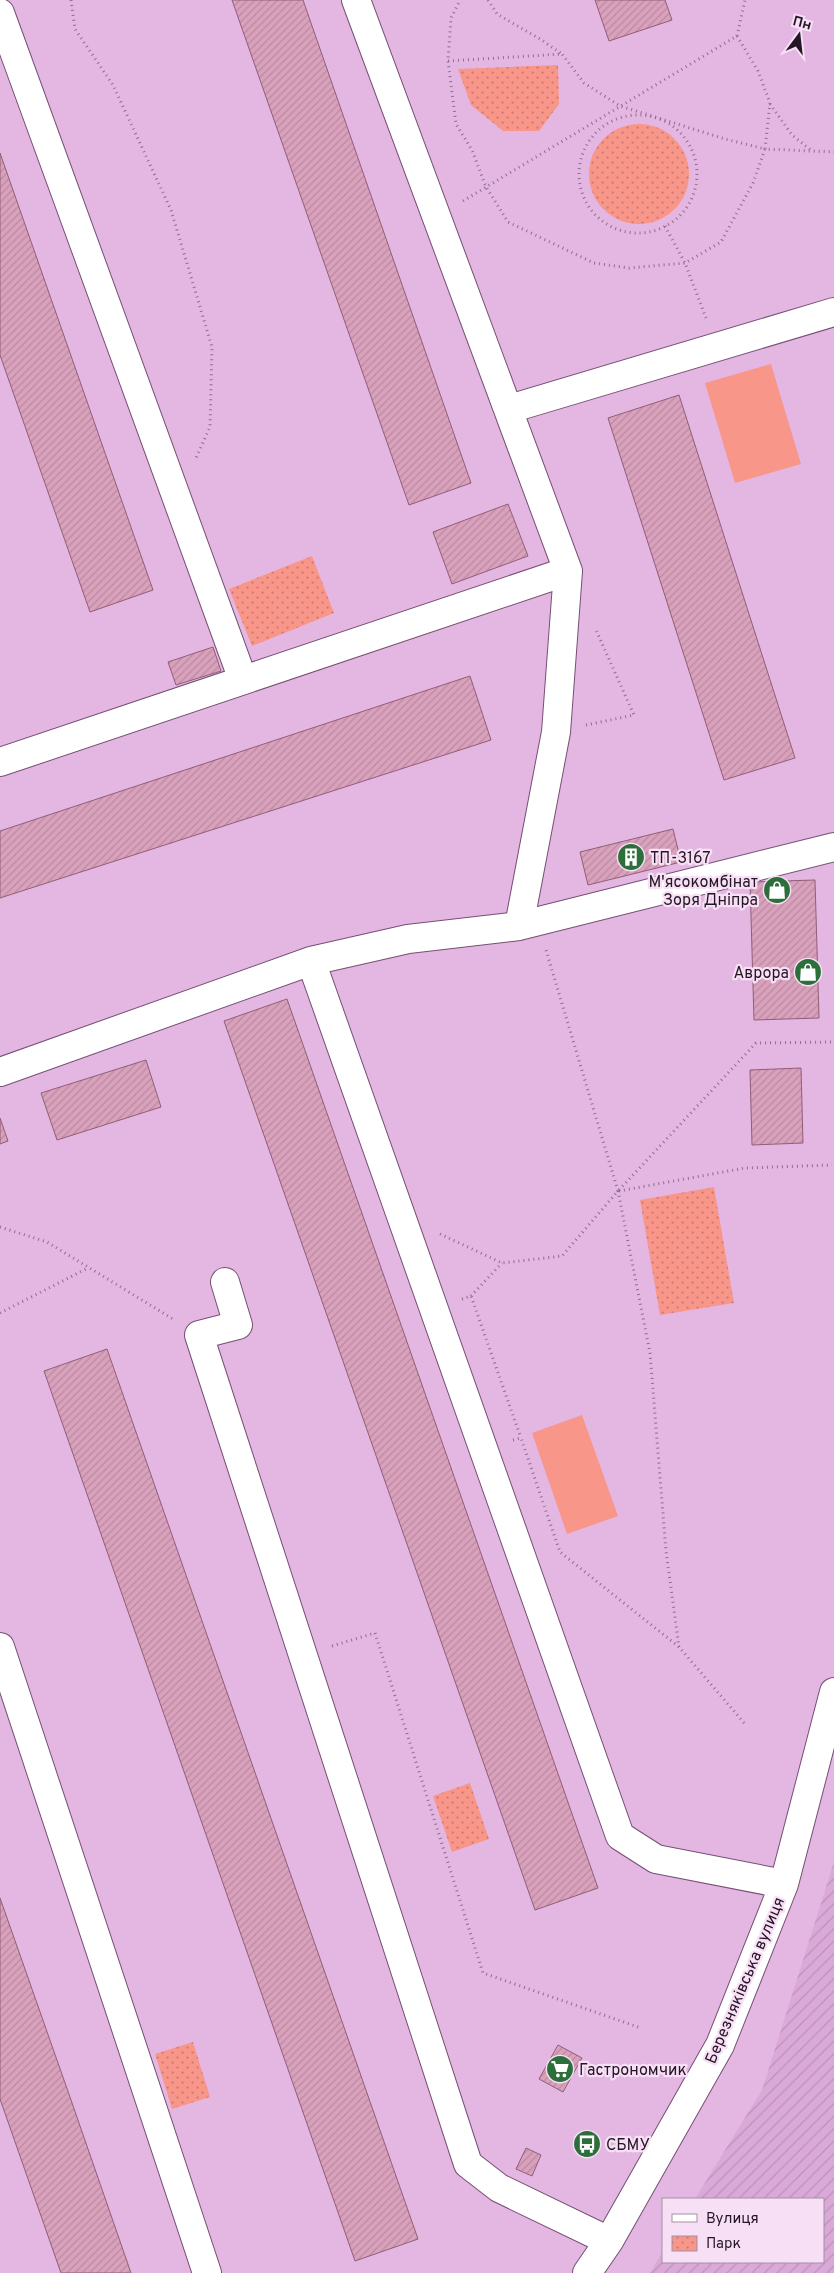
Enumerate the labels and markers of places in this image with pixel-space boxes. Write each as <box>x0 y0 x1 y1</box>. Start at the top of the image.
building icon: ТП-3167 <box>616 842 646 872</box>
place label: ТП-3167 <box>650 849 711 869</box>
place label: М'ясокомбінат Зоря Дніпра <box>648 873 758 911</box>
shop icon: М'ясокомбінат Зоря Дніпра <box>762 875 792 905</box>
shop icon: Аврора <box>793 957 823 987</box>
place label: Аврора <box>733 964 789 984</box>
supermarket icon: Гастрономчик <box>545 2054 575 2084</box>
place label: Гастрономчик <box>579 2061 687 2081</box>
bus stop icon: СБМУ <box>572 2129 602 2159</box>
place label: СБМУ <box>606 2136 650 2156</box>

